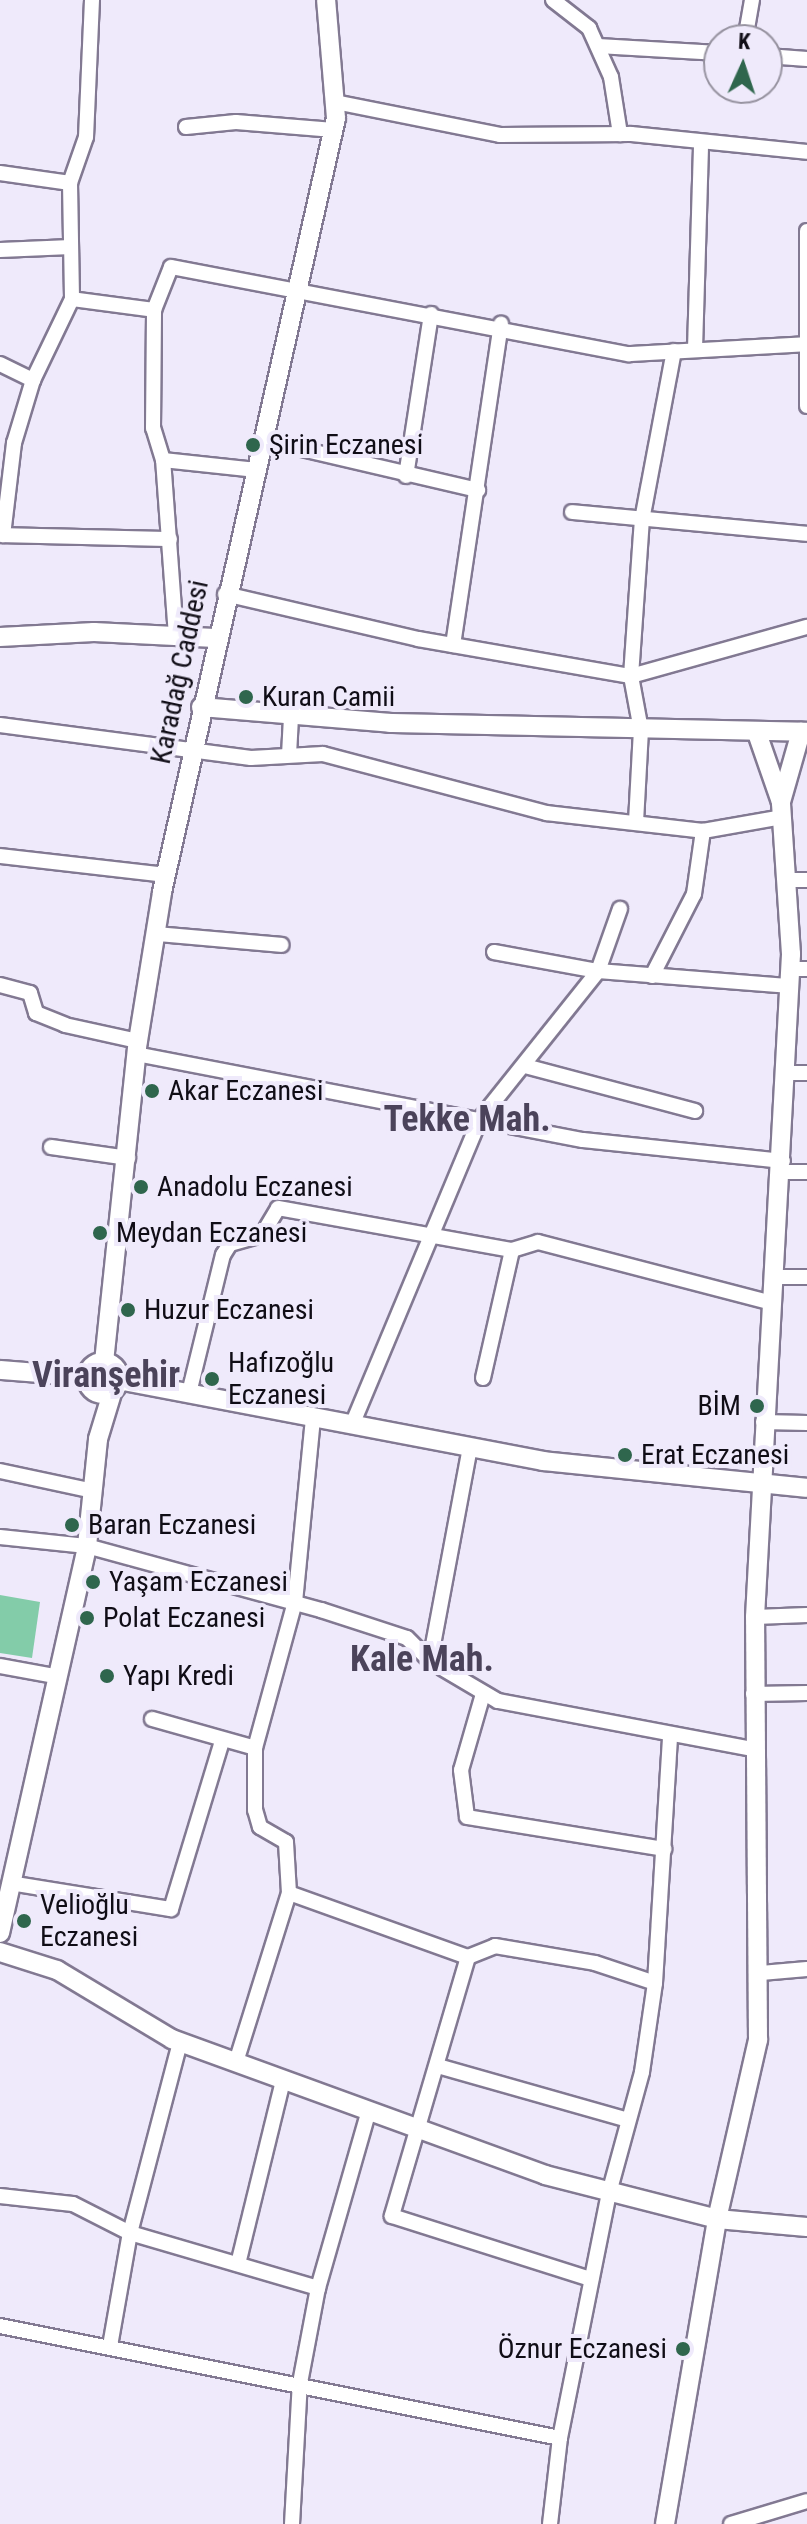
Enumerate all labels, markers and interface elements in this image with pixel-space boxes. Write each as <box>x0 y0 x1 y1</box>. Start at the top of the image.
north arrow <box>703 24 783 104</box>
text: K <box>737 29 751 54</box>
place label: Şirin Eczanesi <box>269 428 423 462</box>
marker: Şirin Eczanesi <box>244 436 262 454</box>
street label: Karadağ Caddesi <box>144 577 216 767</box>
place label: Kuran Camii <box>262 680 395 714</box>
marker: Kuran Camii <box>237 688 255 706</box>
place label: Akar Eczanesi <box>168 1074 323 1108</box>
marker: Akar Eczanesi <box>143 1082 161 1100</box>
district label: Tekke Mah. <box>383 1098 551 1142</box>
place label: Anadolu Eczanesi <box>157 1170 353 1204</box>
marker: Anadolu Eczanesi <box>132 1178 150 1196</box>
place label: Meydan Eczanesi <box>116 1216 307 1250</box>
marker: Meydan Eczanesi <box>91 1224 109 1242</box>
place label: Huzur Eczanesi <box>144 1293 314 1327</box>
marker: Huzur Eczanesi <box>119 1301 137 1319</box>
place label: Hafızoğlu Eczanesi <box>228 1346 334 1412</box>
district label: Viranşehir <box>32 1354 180 1398</box>
marker: Hafızoğlu Eczanesi <box>203 1370 221 1388</box>
place label: BİM <box>698 1389 741 1423</box>
marker: BİM <box>748 1397 766 1415</box>
place label: Erat Eczanesi <box>641 1438 789 1472</box>
marker: Erat Eczanesi <box>616 1446 634 1464</box>
place label: Baran Eczanesi <box>88 1508 256 1542</box>
marker: Baran Eczanesi <box>63 1516 81 1534</box>
place label: Yaşam Eczanesi <box>109 1565 288 1599</box>
marker: Yaşam Eczanesi <box>84 1573 102 1591</box>
place label: Polat Eczanesi <box>103 1601 265 1635</box>
marker: Polat Eczanesi <box>78 1609 96 1627</box>
district label: Kale Mah. <box>350 1638 494 1682</box>
place label: Yapı Kredi <box>123 1659 234 1693</box>
marker: Yapı Kredi <box>98 1667 116 1685</box>
place label: Velioğlu Eczanesi <box>40 1888 138 1954</box>
marker: Velioğlu Eczanesi <box>15 1912 33 1930</box>
place label: Öznur Eczanesi <box>498 2332 667 2366</box>
marker: Öznur Eczanesi <box>674 2340 692 2358</box>

